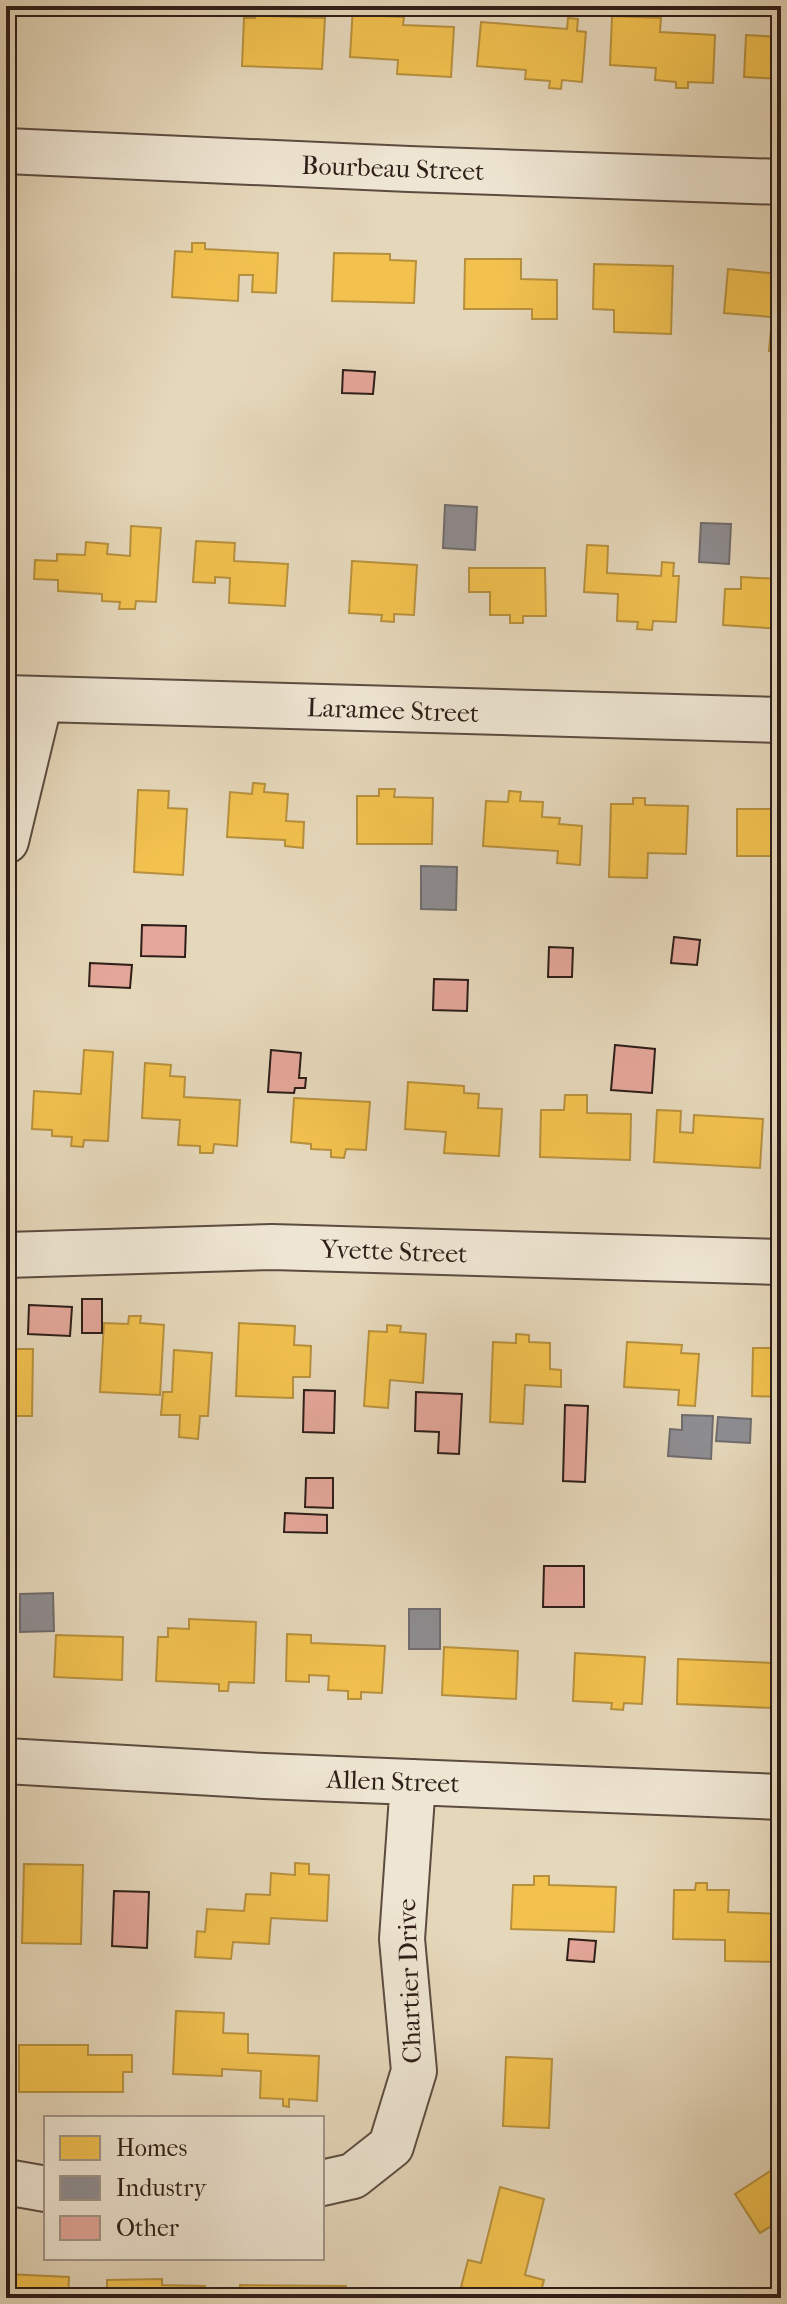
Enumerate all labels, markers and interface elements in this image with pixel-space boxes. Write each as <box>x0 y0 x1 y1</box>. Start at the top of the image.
street label: Bourbeau Street <box>301 150 486 187</box>
street label: Laramee Street <box>306 692 480 729</box>
street label: Yvette Street <box>319 1233 469 1270</box>
street label: Allen Street <box>325 1764 461 1799</box>
street label: Chartier Drive <box>391 1898 428 2064</box>
legend <box>44 2116 324 2260</box>
text: Homes <box>116 2134 187 2162</box>
text: Industry <box>116 2174 207 2202</box>
text: Other <box>116 2214 180 2242</box>

